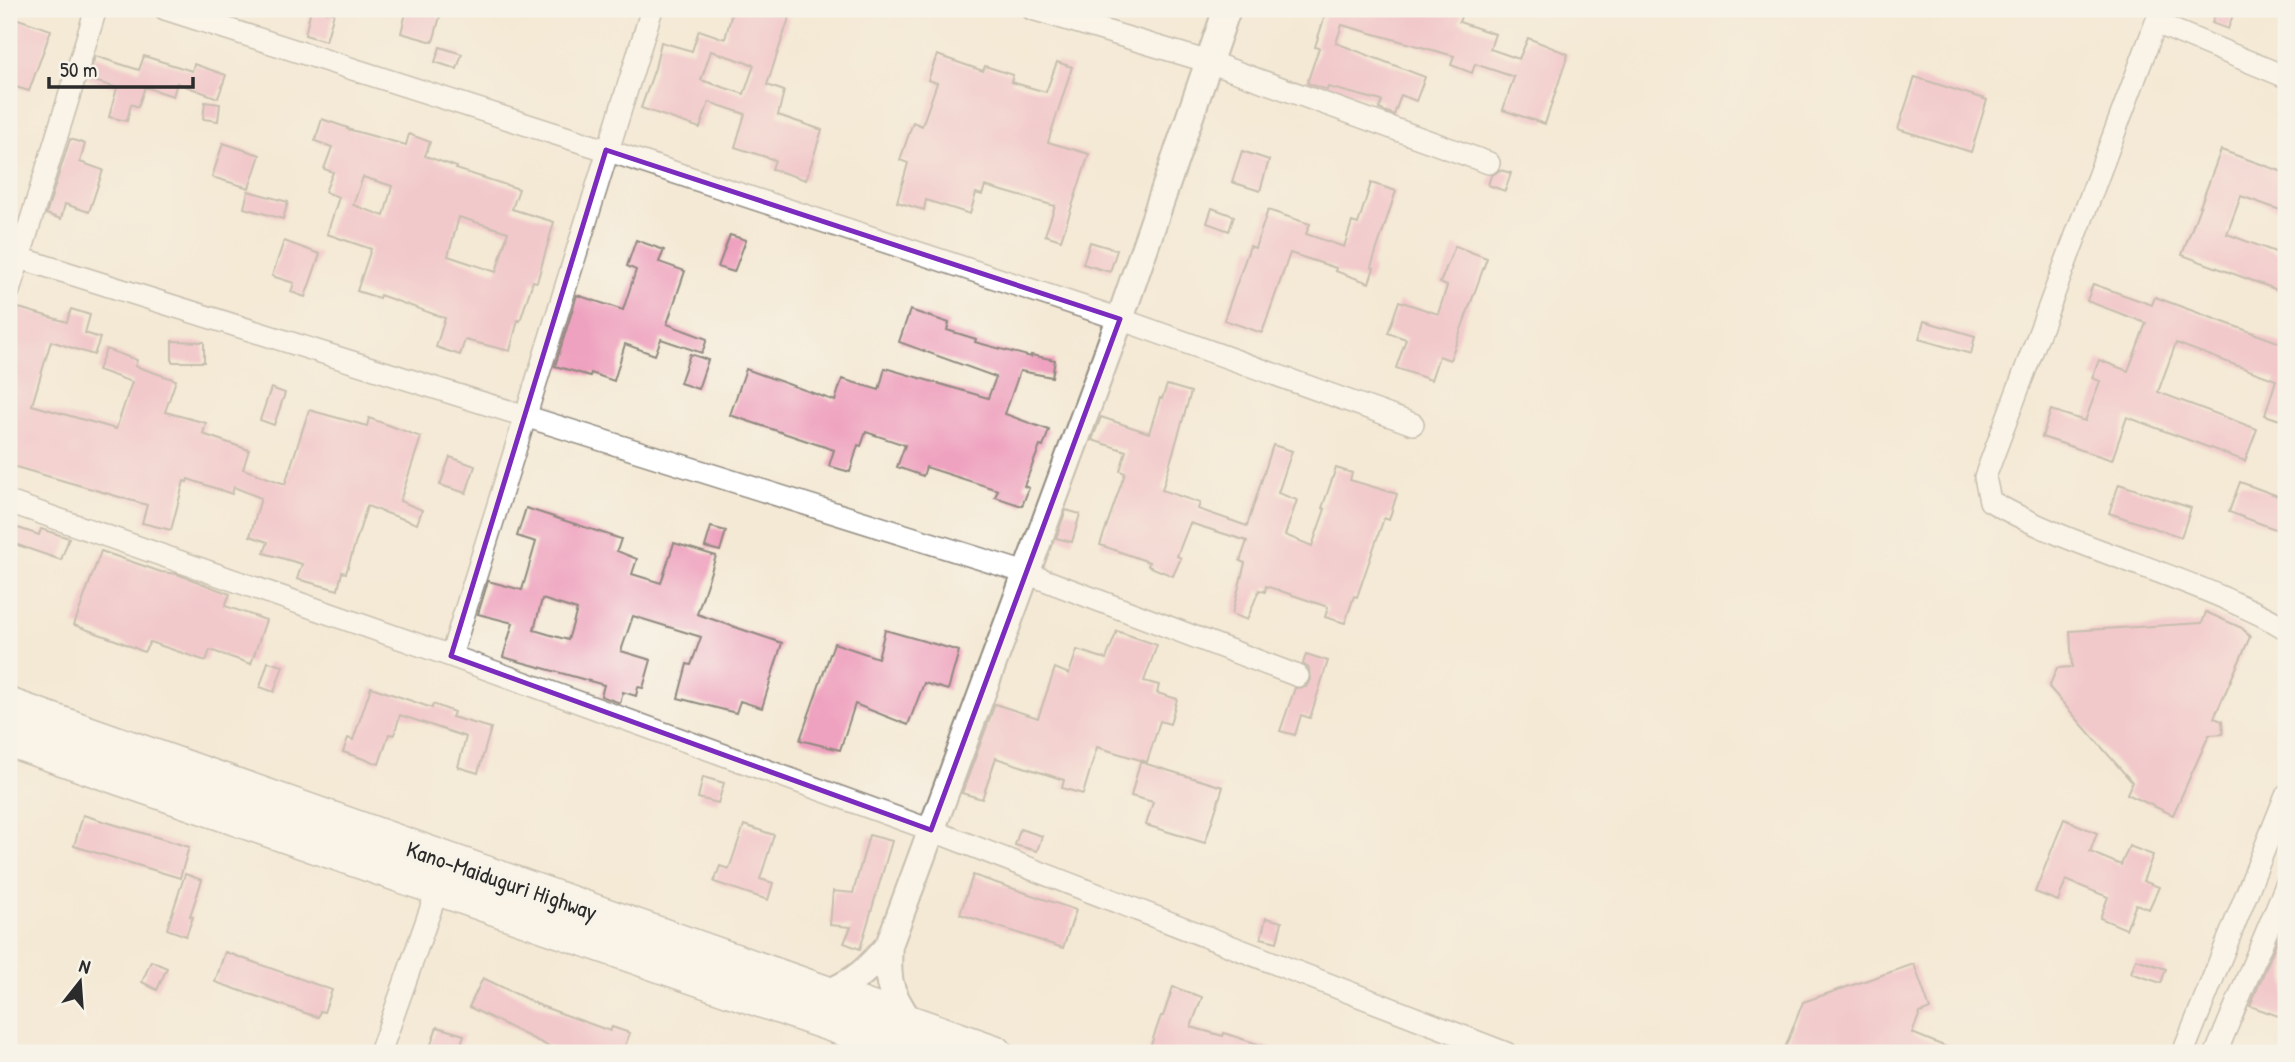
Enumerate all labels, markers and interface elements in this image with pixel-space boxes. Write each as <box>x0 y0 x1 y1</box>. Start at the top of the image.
scale bar <box>49 46 192 90</box>
text: 50 m <box>60 55 97 84</box>
street label: Kano-Maiduguri Highway <box>402 833 602 927</box>
north arrow <box>46 946 116 1016</box>
text: N <box>76 952 94 980</box>

